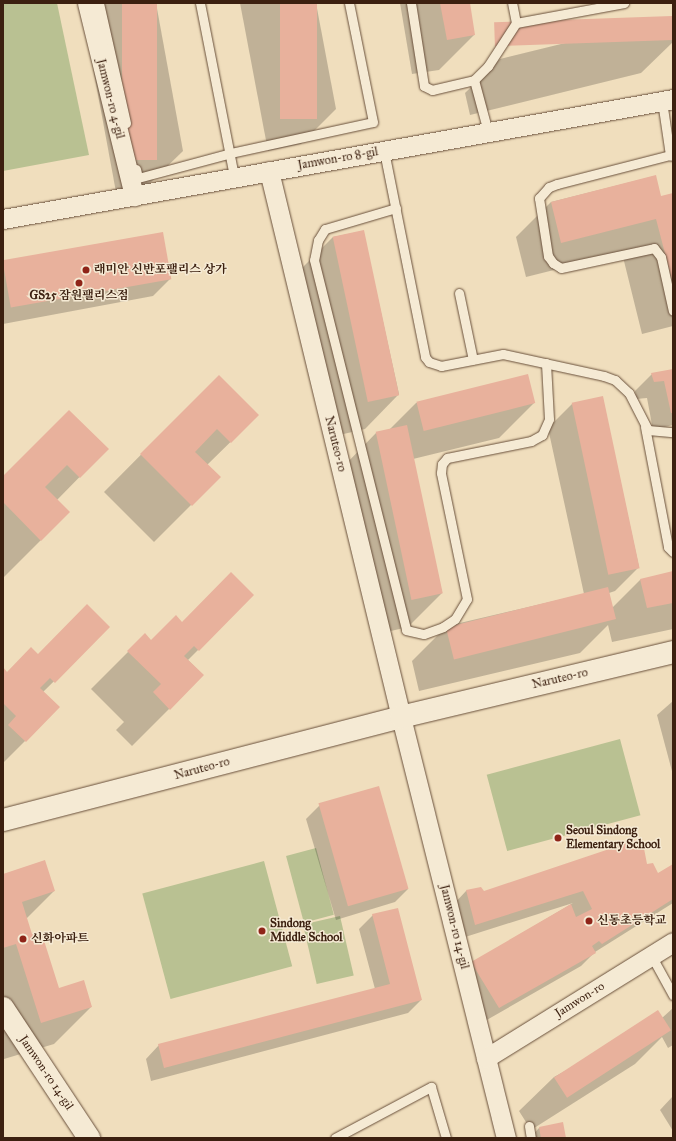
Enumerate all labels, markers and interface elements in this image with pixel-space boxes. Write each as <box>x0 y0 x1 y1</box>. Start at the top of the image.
street label: Jamwon-ro 4-gil <box>93 58 127 140</box>
street label: Jamwon-ro 8-gil <box>297 145 379 173</box>
place label: 래미안 신반포팰리스 상가 <box>94 263 227 277</box>
marker: 래미안 신반포팰리스 상가 <box>81 265 91 275</box>
marker: GS25 잠원팰리스점 <box>74 278 84 288</box>
place label: GS25 잠원팰리스점 <box>29 289 129 303</box>
street label: Naruteo-ro <box>321 415 349 473</box>
street label: Naruteo-ro <box>531 666 589 692</box>
street label: Naruteo-ro <box>173 755 231 783</box>
place label: Seoul Sindong Elementary School <box>566 824 660 852</box>
marker: Seoul Sindong Elementary School <box>553 833 563 843</box>
street label: Jamwon-ro 14-gil <box>437 883 471 971</box>
place label: 신동초등학교 <box>597 914 667 928</box>
marker: 신동초등학교 <box>584 916 594 926</box>
place label: Sindong Middle School <box>270 917 343 945</box>
marker: Sindong Middle School <box>257 926 267 936</box>
place label: 신화아파트 <box>31 932 89 946</box>
marker: 신화아파트 <box>18 934 28 944</box>
street label: Jamwon-ro <box>553 979 607 1021</box>
street label: Jamwon-ro 14-gil <box>16 1033 76 1113</box>

